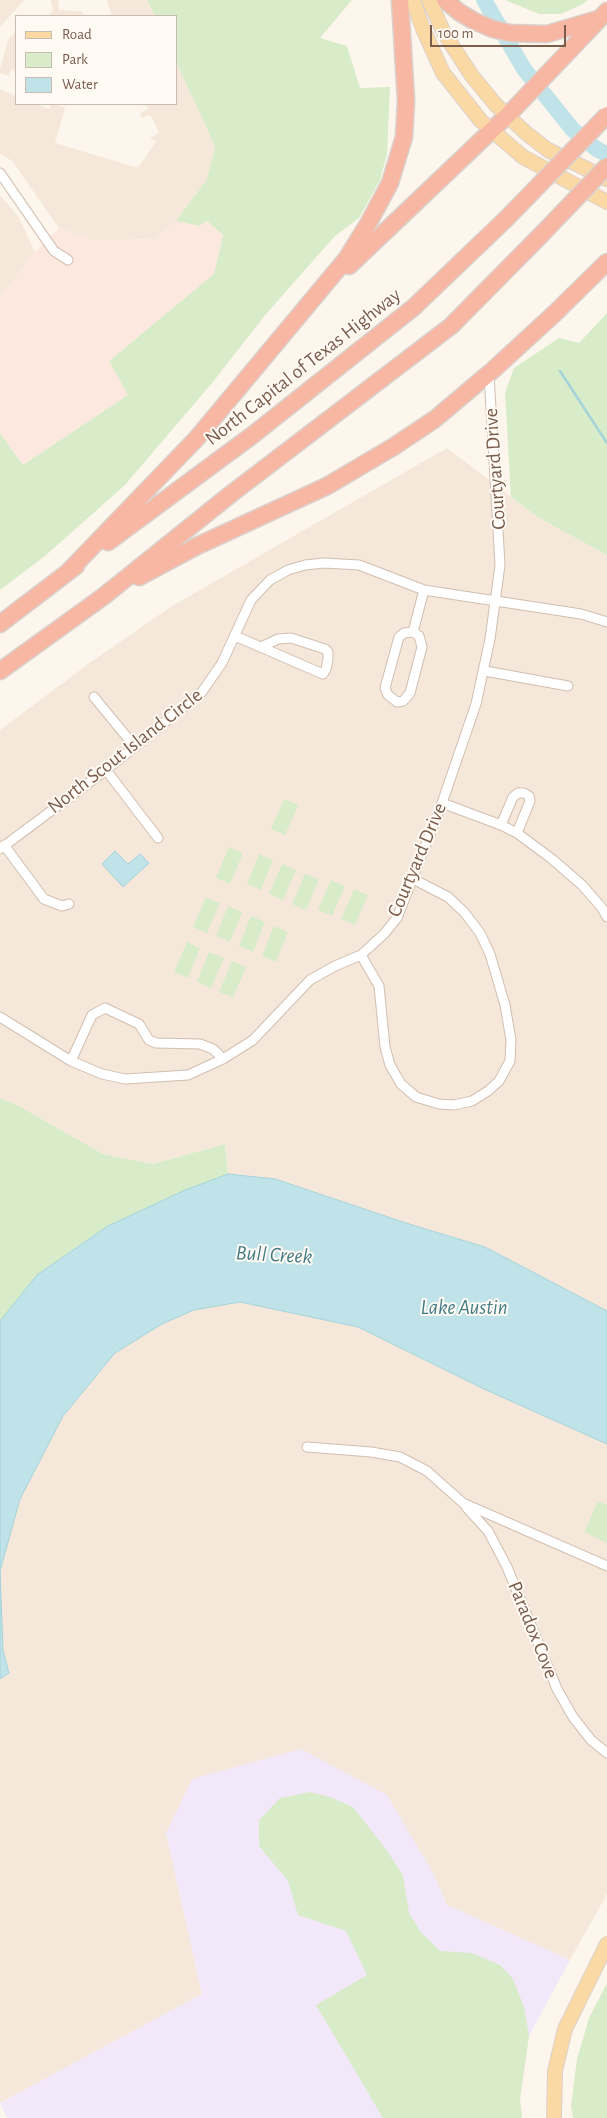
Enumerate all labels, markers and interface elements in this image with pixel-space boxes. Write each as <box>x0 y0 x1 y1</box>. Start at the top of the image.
legend <box>15 15 178 105</box>
scale bar <box>432 15 568 47</box>
text: 100 m <box>438 26 473 41</box>
text: Road <box>62 27 92 42</box>
text: Park <box>62 52 88 67</box>
text: Water <box>62 77 98 92</box>
street label: North Capital of Texas Highway <box>200 283 406 451</box>
street label: Courtyard Drive <box>479 408 511 530</box>
street label: North Scout Island Circle <box>43 683 207 819</box>
street label: Courtyard Drive <box>382 799 452 921</box>
water label: Bull Creek <box>235 1240 313 1270</box>
water label: Lake Austin <box>421 1295 507 1321</box>
street label: Paradox Cove <box>503 1578 563 1682</box>

